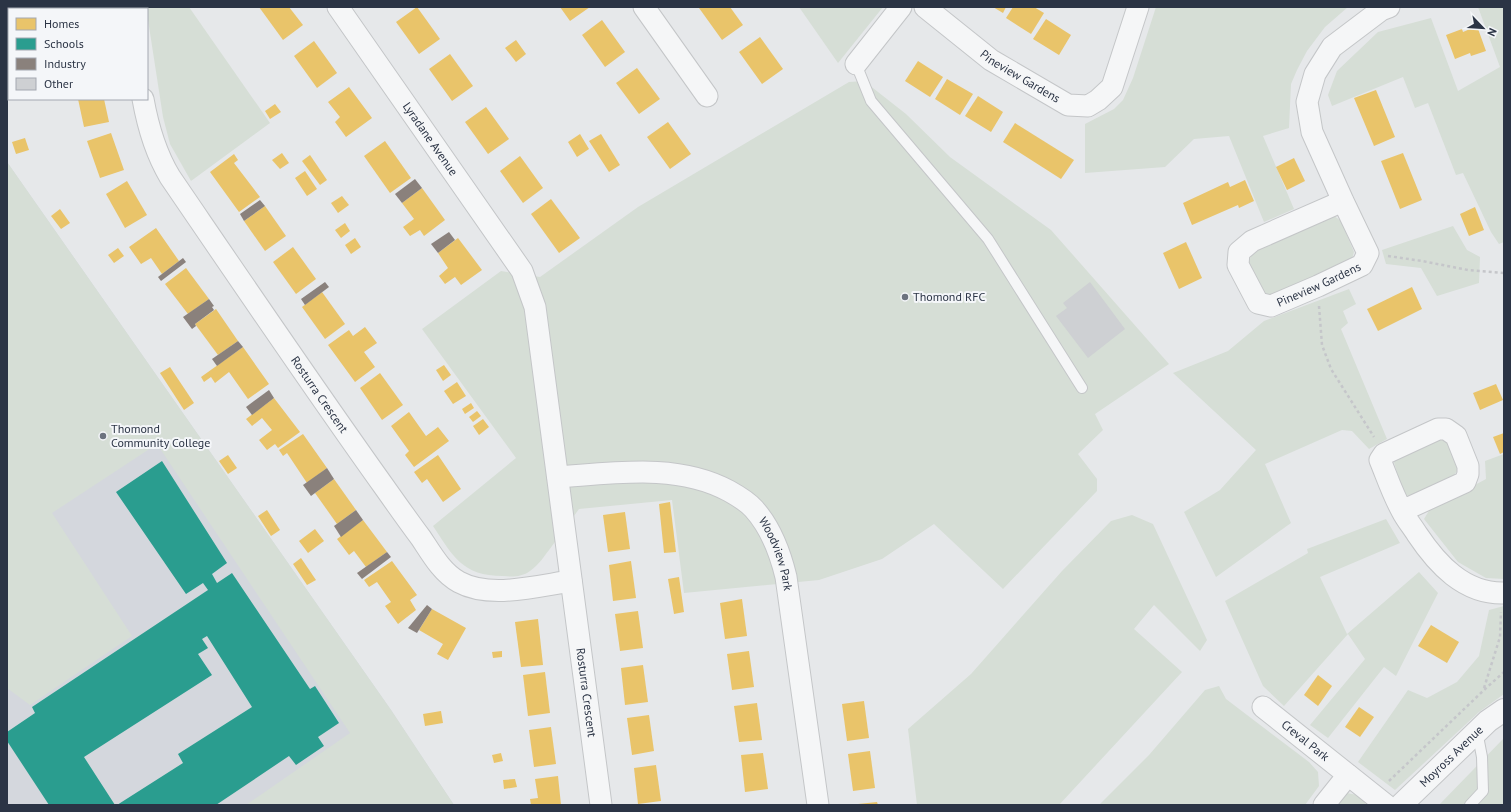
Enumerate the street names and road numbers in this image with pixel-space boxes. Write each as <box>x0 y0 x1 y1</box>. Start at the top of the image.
street label: Pineview Gardens <box>977 46 1063 106</box>
street label: Lyradane Avenue <box>400 99 461 178</box>
street label: Pineview Gardens <box>1274 259 1363 310</box>
street label: Rosturra Crescent <box>288 353 352 436</box>
street label: Woodview Park <box>756 514 796 592</box>
street label: Rosturra Crescent <box>573 647 600 738</box>
street label: Creval Park <box>1279 717 1333 764</box>
street label: Moyross Avenue <box>1416 722 1486 790</box>

